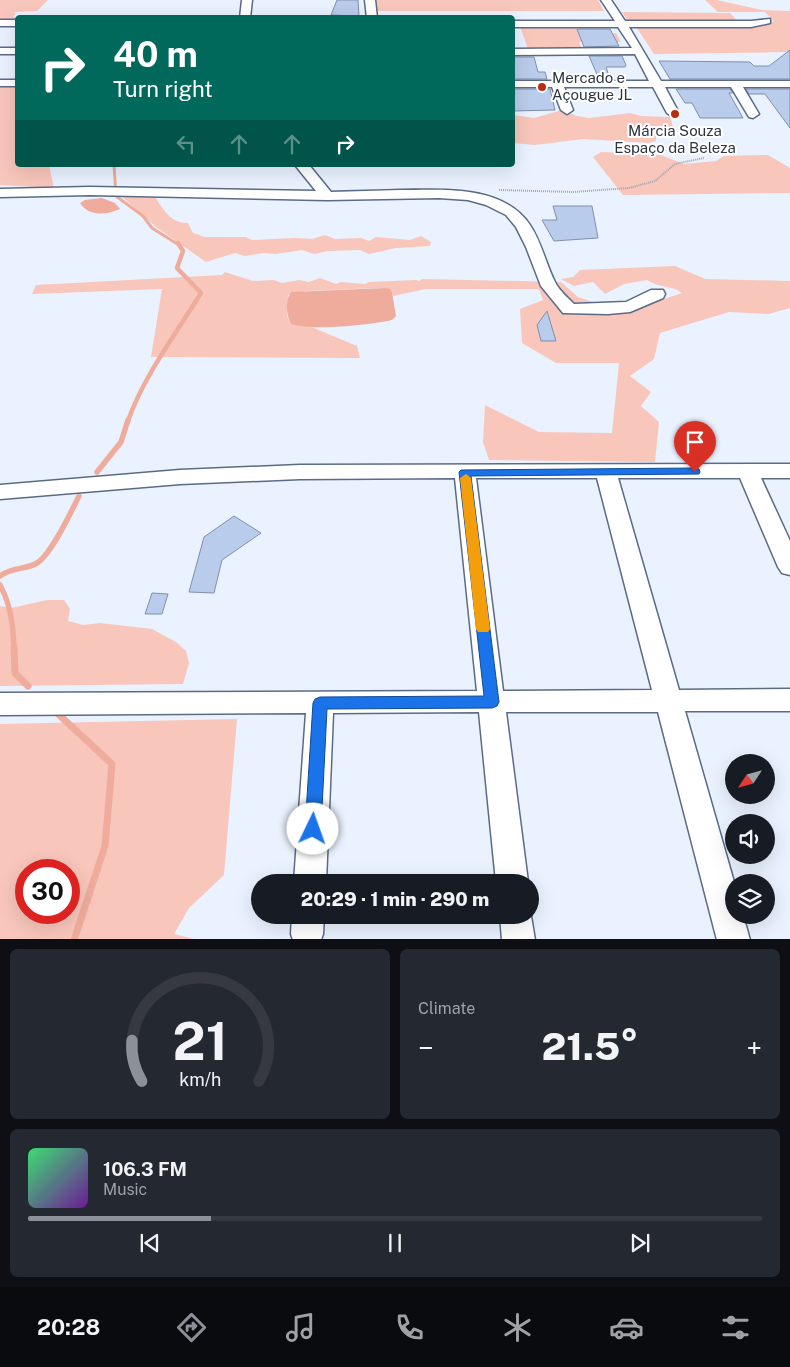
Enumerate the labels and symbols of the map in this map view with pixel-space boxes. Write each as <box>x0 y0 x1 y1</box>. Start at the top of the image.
place label: Mercado e Açougue JL <box>552 69 632 103</box>
marker: Mercado e Açougue JL <box>536 81 548 93</box>
marker: Márcia Souza Espaço da Beleza <box>669 108 681 120</box>
place label: Márcia Souza Espaço da Beleza <box>614 122 736 156</box>
pin <box>674 421 716 472</box>
north arrow <box>725 754 775 804</box>
position arrow <box>286 802 338 854</box>
speed limit sign: 30 <box>15 859 80 924</box>

